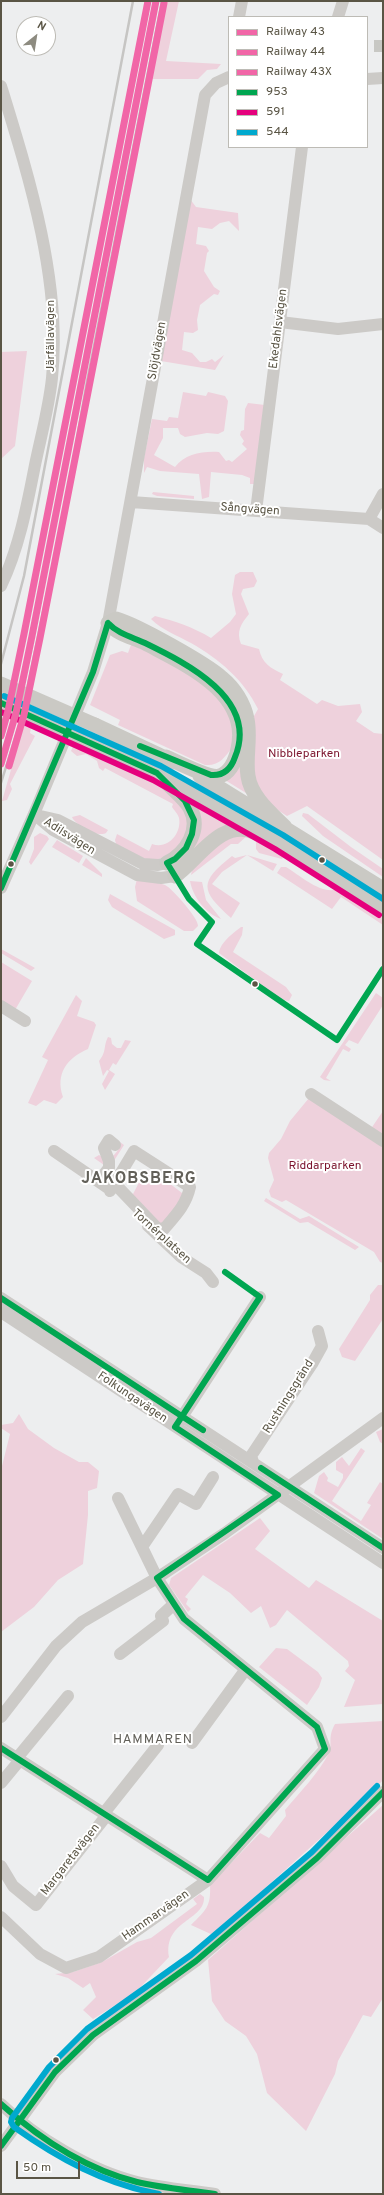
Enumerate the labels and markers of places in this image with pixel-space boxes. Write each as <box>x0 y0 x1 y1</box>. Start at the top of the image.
unlabelled marker <box>317 855 327 865</box>
unlabelled marker <box>6 859 16 869</box>
unlabelled marker <box>250 979 260 989</box>
unlabelled marker <box>51 2055 61 2065</box>

